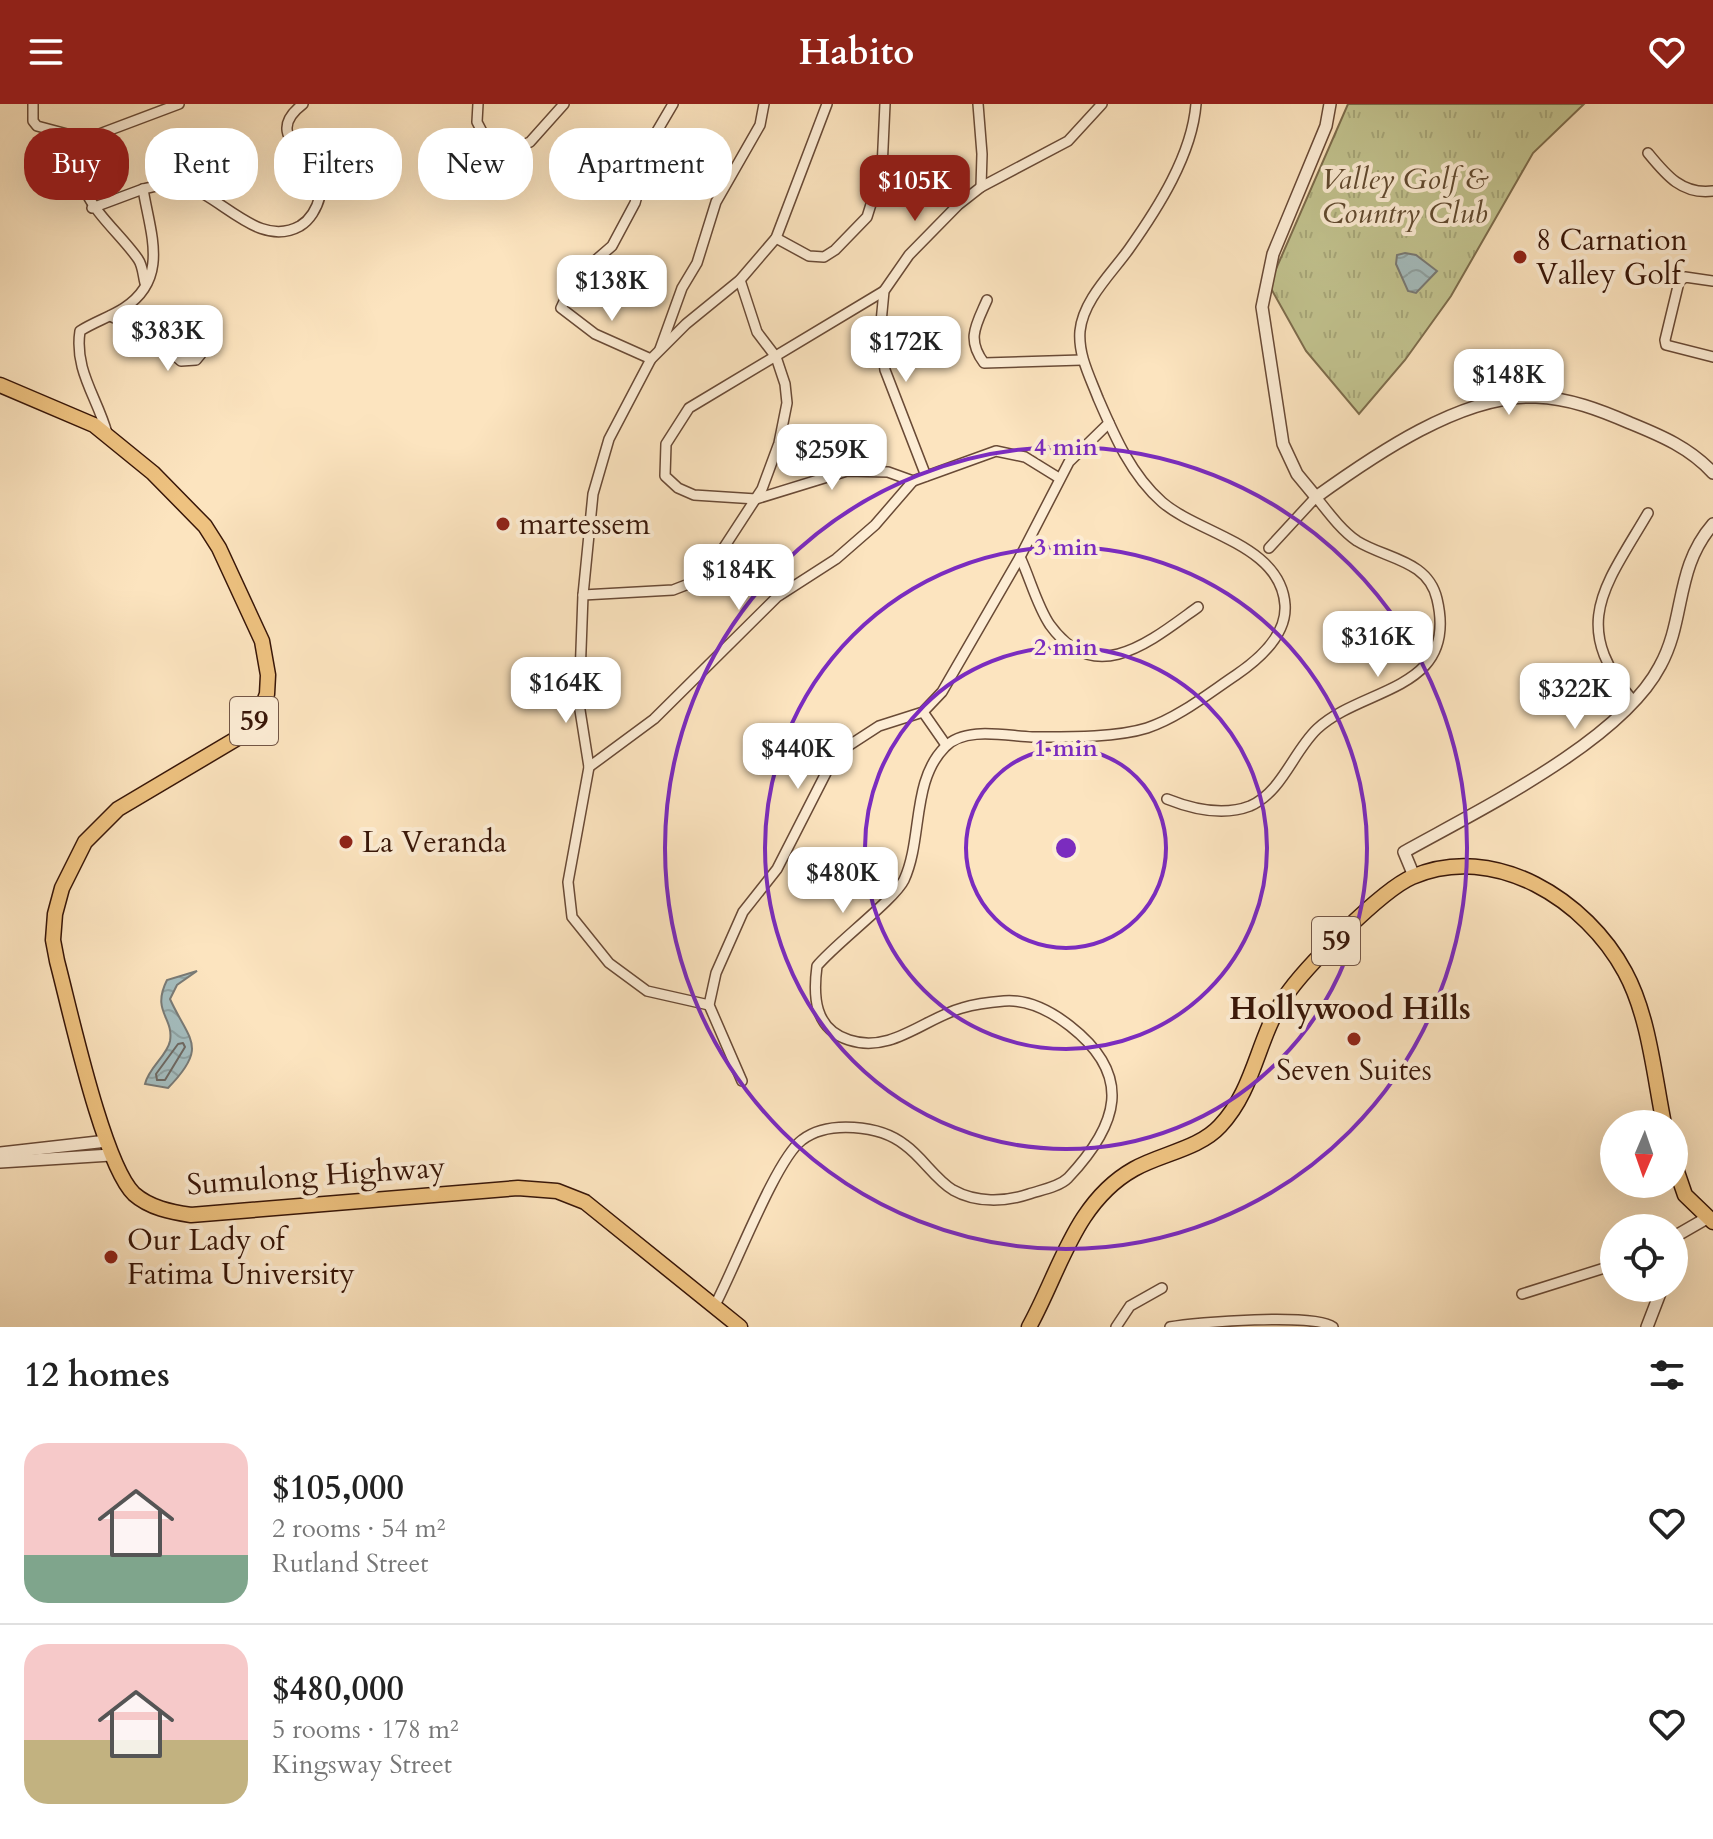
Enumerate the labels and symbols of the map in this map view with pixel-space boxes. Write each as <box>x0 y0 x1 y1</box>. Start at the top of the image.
pin: $105K <box>859 155 971 223</box>
park label: Valley Golf & Country Club <box>1321 159 1489 234</box>
place label: 8 Carnation Valley Golf <box>1536 220 1687 295</box>
marker: 8 Carnation Valley Golf <box>1511 248 1529 266</box>
pin: $138K <box>556 255 668 323</box>
pin: $383K <box>112 305 224 373</box>
pin: $172K <box>850 316 962 384</box>
pin: $148K <box>1453 349 1565 417</box>
pin: $259K <box>776 424 888 492</box>
text: 4 min <box>1034 431 1099 464</box>
place label: martessem <box>519 504 651 545</box>
marker: martessem <box>494 515 512 533</box>
text: 3 min <box>1034 531 1099 564</box>
pin: $184K <box>683 544 795 612</box>
pin: $316K <box>1322 611 1434 679</box>
text: 2 min <box>1034 631 1099 664</box>
pin: $164K <box>510 657 622 725</box>
pin: $322K <box>1519 663 1631 731</box>
road number: 59 <box>230 697 278 745</box>
pin: $440K <box>742 723 854 791</box>
text: 1 min <box>1034 732 1099 765</box>
place label: La Veranda <box>362 822 507 863</box>
marker: La Veranda <box>337 833 355 851</box>
centre of rings <box>1052 834 1080 862</box>
pin: $480K <box>787 847 899 915</box>
road number: 59 <box>1312 917 1360 965</box>
district label: Hollywood Hills <box>1229 987 1471 1031</box>
marker: Seven Suites <box>1345 1030 1363 1048</box>
place label: Seven Suites <box>1276 1050 1432 1091</box>
north arrow <box>1600 1110 1688 1198</box>
street label: Sumulong Highway <box>186 1147 447 1205</box>
place label: Our Lady of Fatima University <box>127 1220 355 1295</box>
marker: Our Lady of Fatima University <box>102 1248 120 1266</box>

